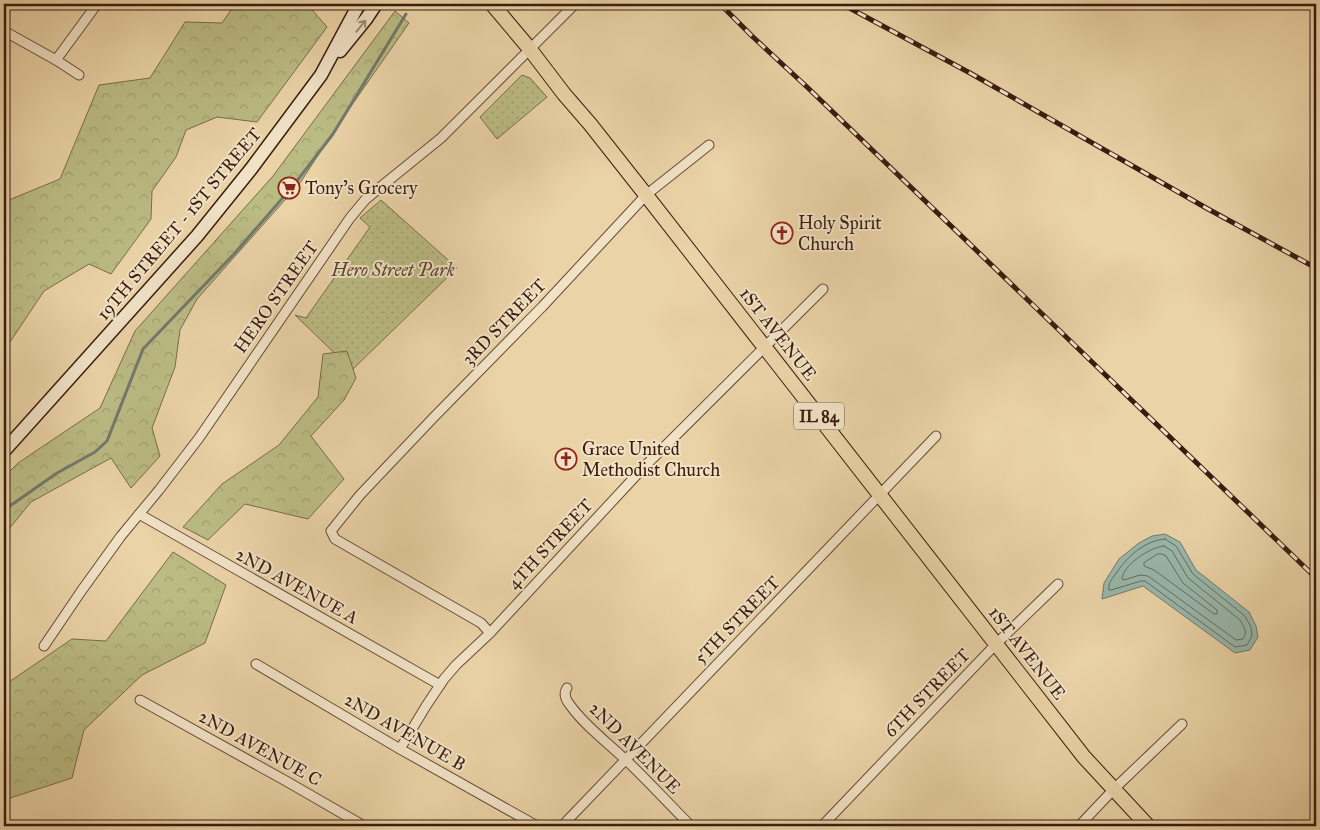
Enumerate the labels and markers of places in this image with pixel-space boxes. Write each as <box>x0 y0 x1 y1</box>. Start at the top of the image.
supermarket icon: Tony's Grocery <box>277 176 301 200</box>
place label: Tony's Grocery <box>305 177 418 199</box>
place label: Holy Spirit Church <box>798 212 882 255</box>
church icon: Holy Spirit Church <box>770 221 794 245</box>
place label: Grace United Methodist Church <box>582 438 720 481</box>
church icon: Grace United Methodist Church <box>554 447 578 471</box>

